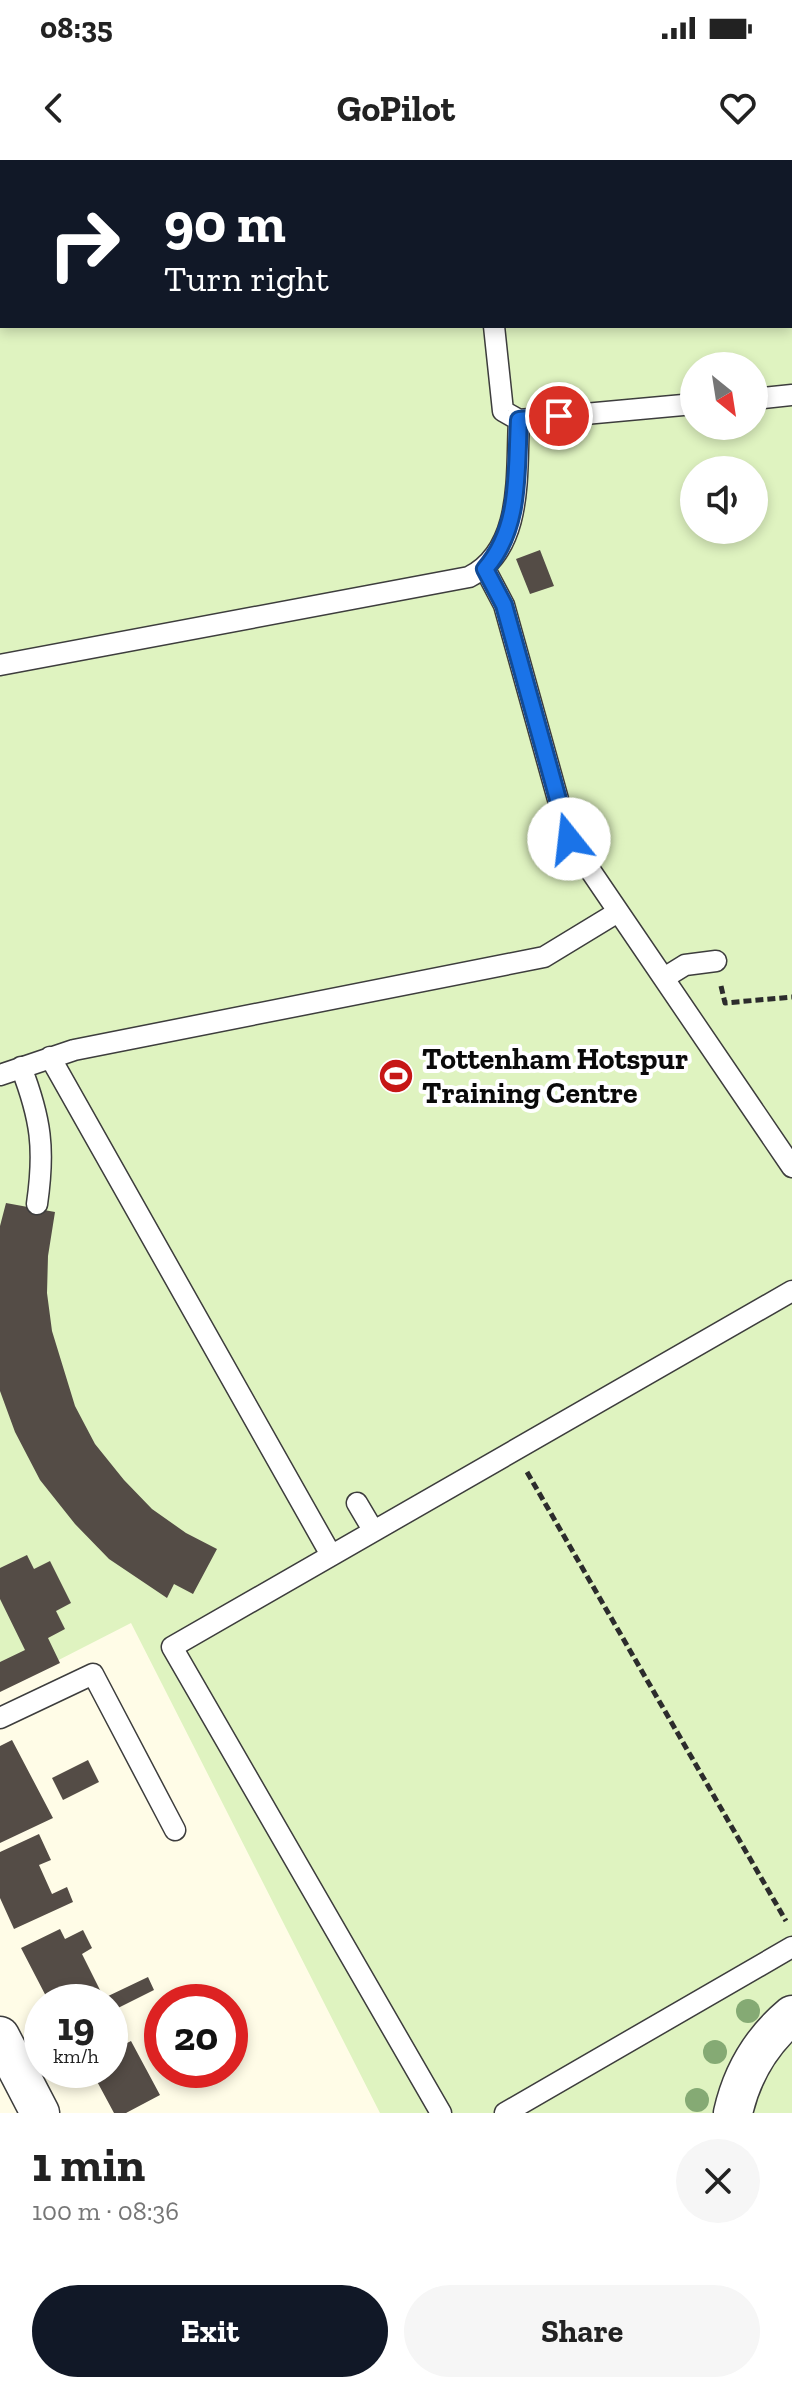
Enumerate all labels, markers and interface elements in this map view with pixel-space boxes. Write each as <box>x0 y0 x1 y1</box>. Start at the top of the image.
text: 08:35 <box>40 10 113 46</box>
icon: back <box>32 86 76 130</box>
icon: heart <box>716 86 760 130</box>
text: GoPilot <box>337 87 455 130</box>
text: 90 m <box>164 189 286 256</box>
icon: right <box>32 192 136 296</box>
text: Turn right <box>164 257 329 300</box>
north arrow <box>680 352 768 440</box>
map controls <box>680 352 768 544</box>
pin <box>525 382 593 450</box>
icon: arrive <box>537 394 581 438</box>
button: sound <box>680 456 768 544</box>
position arrow <box>527 797 611 881</box>
place label: Tottenham Hotspur Training Centre <box>422 1041 688 1111</box>
sports icon: Tottenham Hotspur Training Centre <box>377 1057 415 1095</box>
speed limit sign: 20 <box>144 1984 248 2088</box>
text: 19 <box>57 2002 95 2050</box>
text: km/h <box>53 2044 99 2068</box>
text: 1 min <box>32 2136 145 2193</box>
button: close <box>676 2139 760 2223</box>
text: 100 m · 08:36 <box>32 2195 179 2227</box>
button: Exit <box>32 2285 388 2377</box>
button: Share <box>404 2285 760 2377</box>

